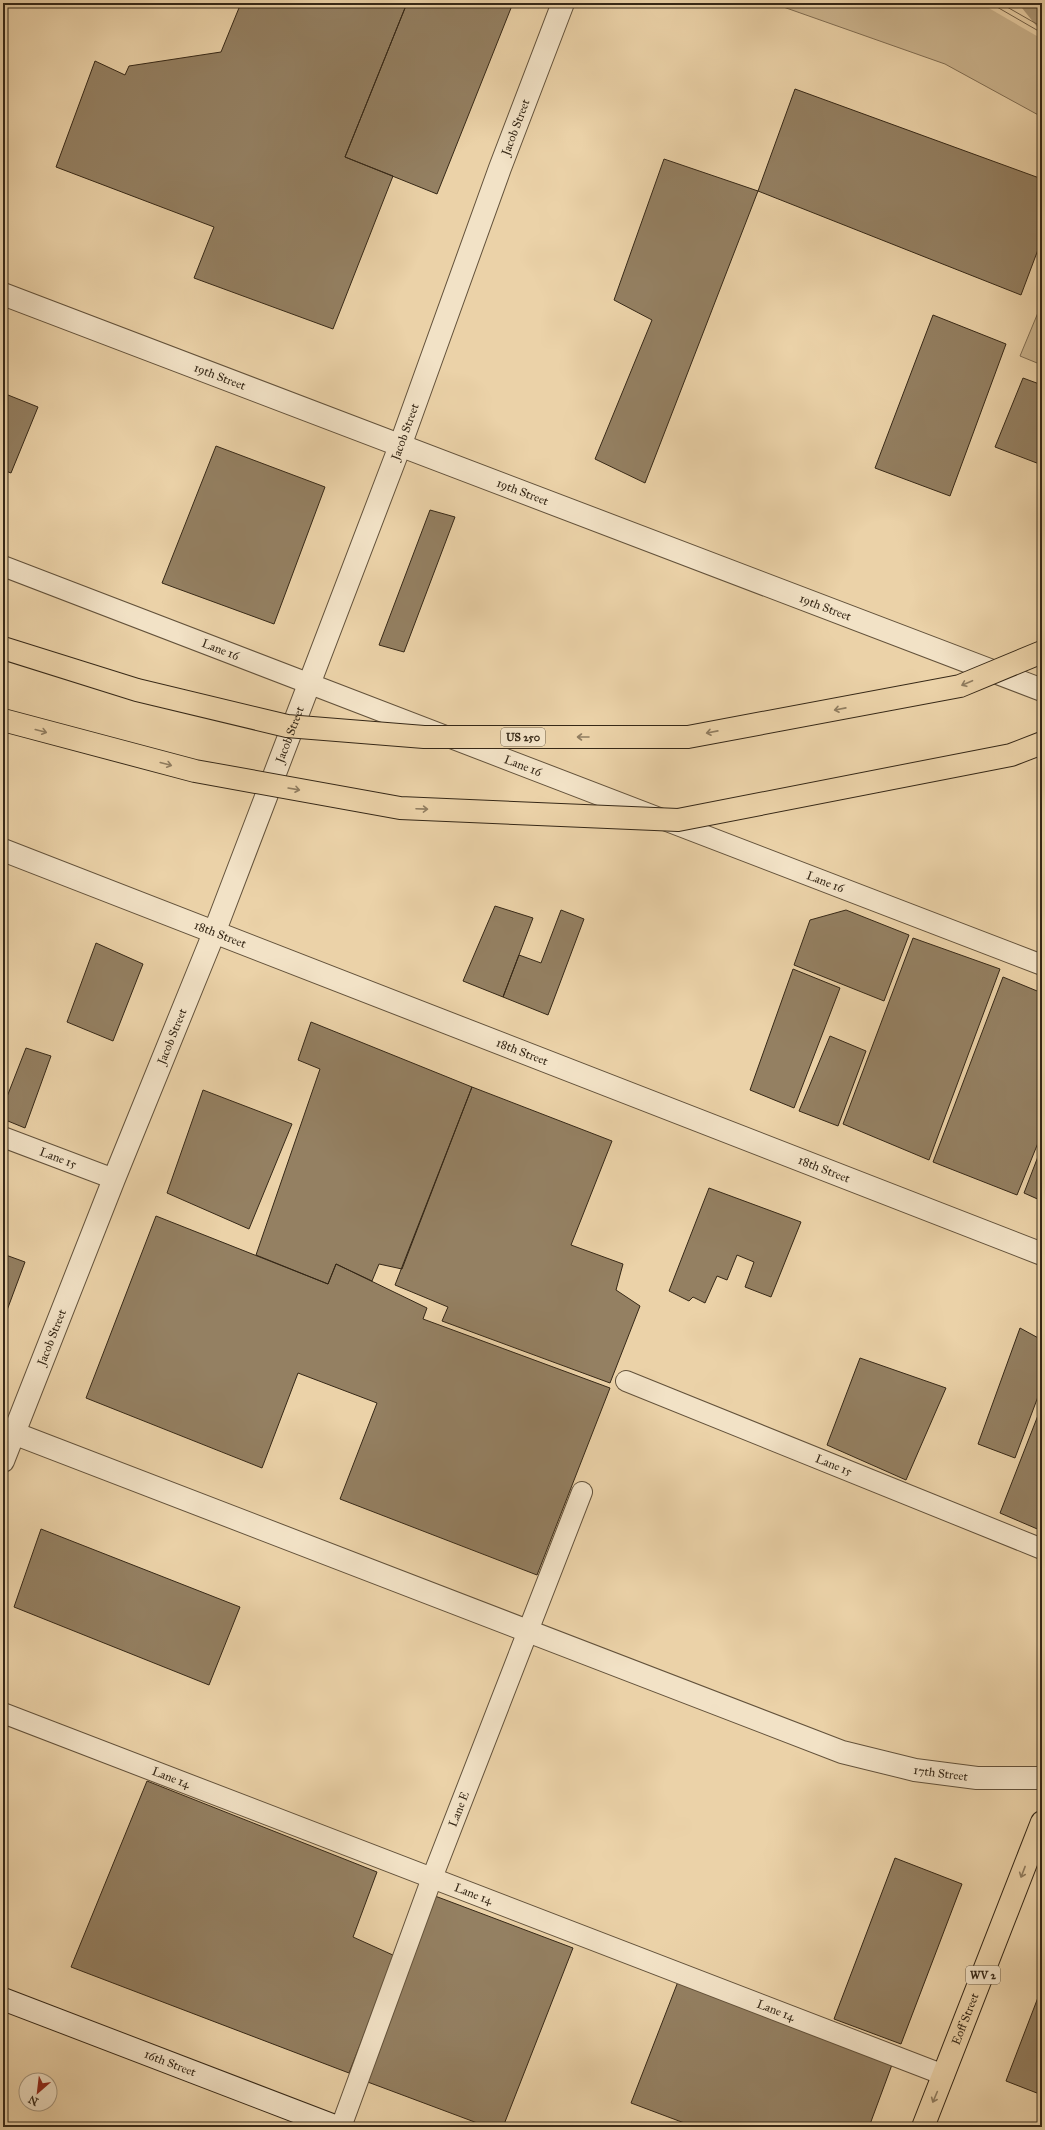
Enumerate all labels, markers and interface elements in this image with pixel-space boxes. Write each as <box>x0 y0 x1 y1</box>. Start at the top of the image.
street label: Jacob Street <box>498 96 533 160</box>
street label: 19th Street <box>192 360 248 393</box>
street label: Jacob Street <box>388 401 422 464</box>
street label: 19th Street <box>495 476 551 509</box>
street label: 19th Street <box>797 591 854 624</box>
street label: Lane 16 <box>200 636 242 663</box>
one-way arrow <box>962 680 974 687</box>
street label: Jacob Street <box>272 704 307 767</box>
one-way arrow <box>834 705 847 713</box>
one-way arrow <box>34 728 47 735</box>
road number: US 250 <box>501 728 545 746</box>
one-way arrow <box>706 729 719 737</box>
one-way arrow <box>577 733 590 741</box>
street label: Lane 16 <box>502 752 544 779</box>
one-way arrow <box>160 761 173 768</box>
one-way arrow <box>287 785 300 793</box>
one-way arrow <box>415 805 428 812</box>
street label: Lane 16 <box>805 868 847 896</box>
street label: 18th Street <box>192 918 249 951</box>
street label: Jacob Street <box>154 1006 190 1069</box>
street label: 18th Street <box>494 1035 551 1069</box>
street label: Lane 15 <box>38 1145 79 1171</box>
street label: 18th Street <box>796 1153 853 1186</box>
street label: Jacob Street <box>34 1306 69 1370</box>
street label: Lane 15 <box>813 1451 854 1479</box>
street label: 17th Street <box>913 1763 969 1784</box>
street label: Lane 14 <box>150 1764 192 1791</box>
street label: Lane E <box>446 1789 472 1829</box>
one-way arrow <box>1018 1865 1026 1877</box>
street label: Lane 14 <box>452 1880 495 1908</box>
road number: WV 2 <box>966 1966 1000 1984</box>
street label: Eoff Street <box>949 1990 982 2047</box>
street label: Lane 14 <box>755 1997 797 2024</box>
street label: 16th Street <box>142 2047 199 2080</box>
north arrow <box>18 2072 58 2112</box>
one-way arrow <box>931 2091 938 2103</box>
text: N <box>26 2092 41 2108</box>

